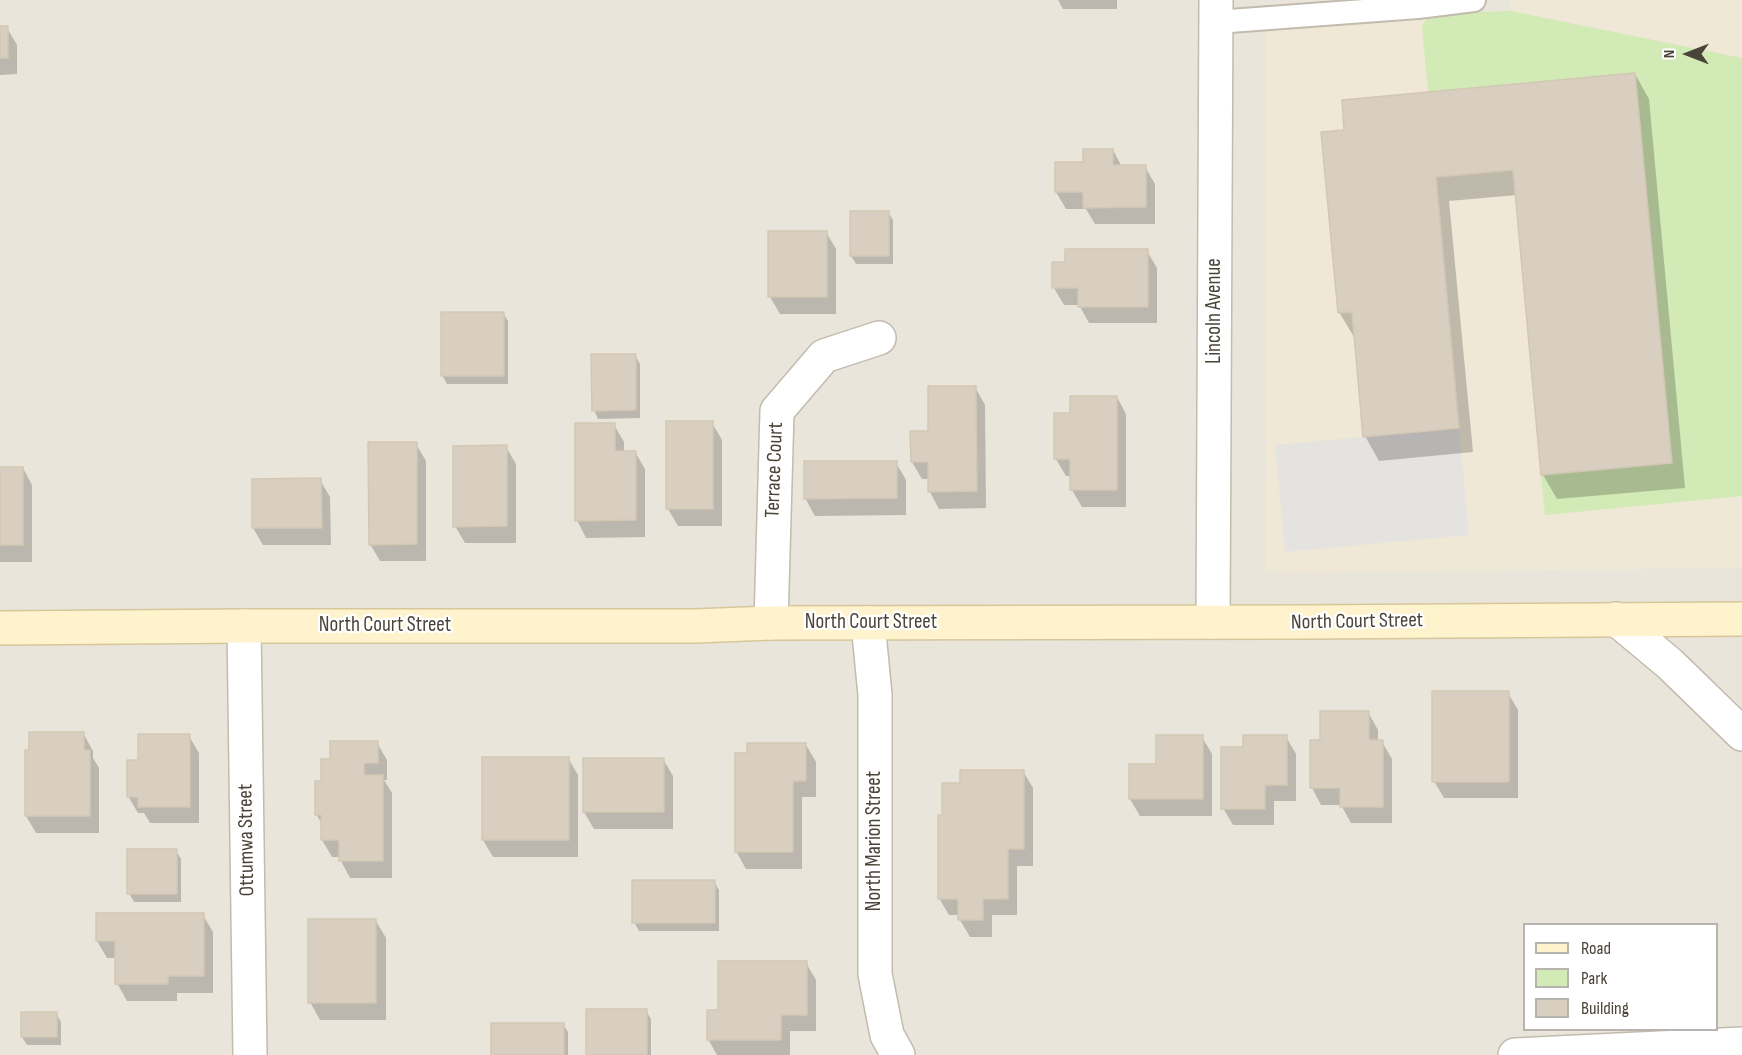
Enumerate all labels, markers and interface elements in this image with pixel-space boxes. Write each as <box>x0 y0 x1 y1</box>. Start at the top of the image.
north arrow <box>1658 24 1718 84</box>
text: N <box>1660 50 1679 58</box>
street label: Lincoln Avenue <box>1202 258 1228 364</box>
street label: Terrace Court <box>761 422 789 518</box>
street label: North Court Street <box>1291 608 1423 636</box>
street label: North Court Street <box>805 610 937 636</box>
street label: North Court Street <box>319 613 451 639</box>
street label: North Marion Street <box>862 771 888 911</box>
street label: Ottumwa Street <box>233 783 261 897</box>
legend <box>1523 923 1718 1031</box>
text: Road <box>1581 938 1611 959</box>
text: Park <box>1581 968 1607 989</box>
text: Building <box>1581 998 1629 1019</box>

